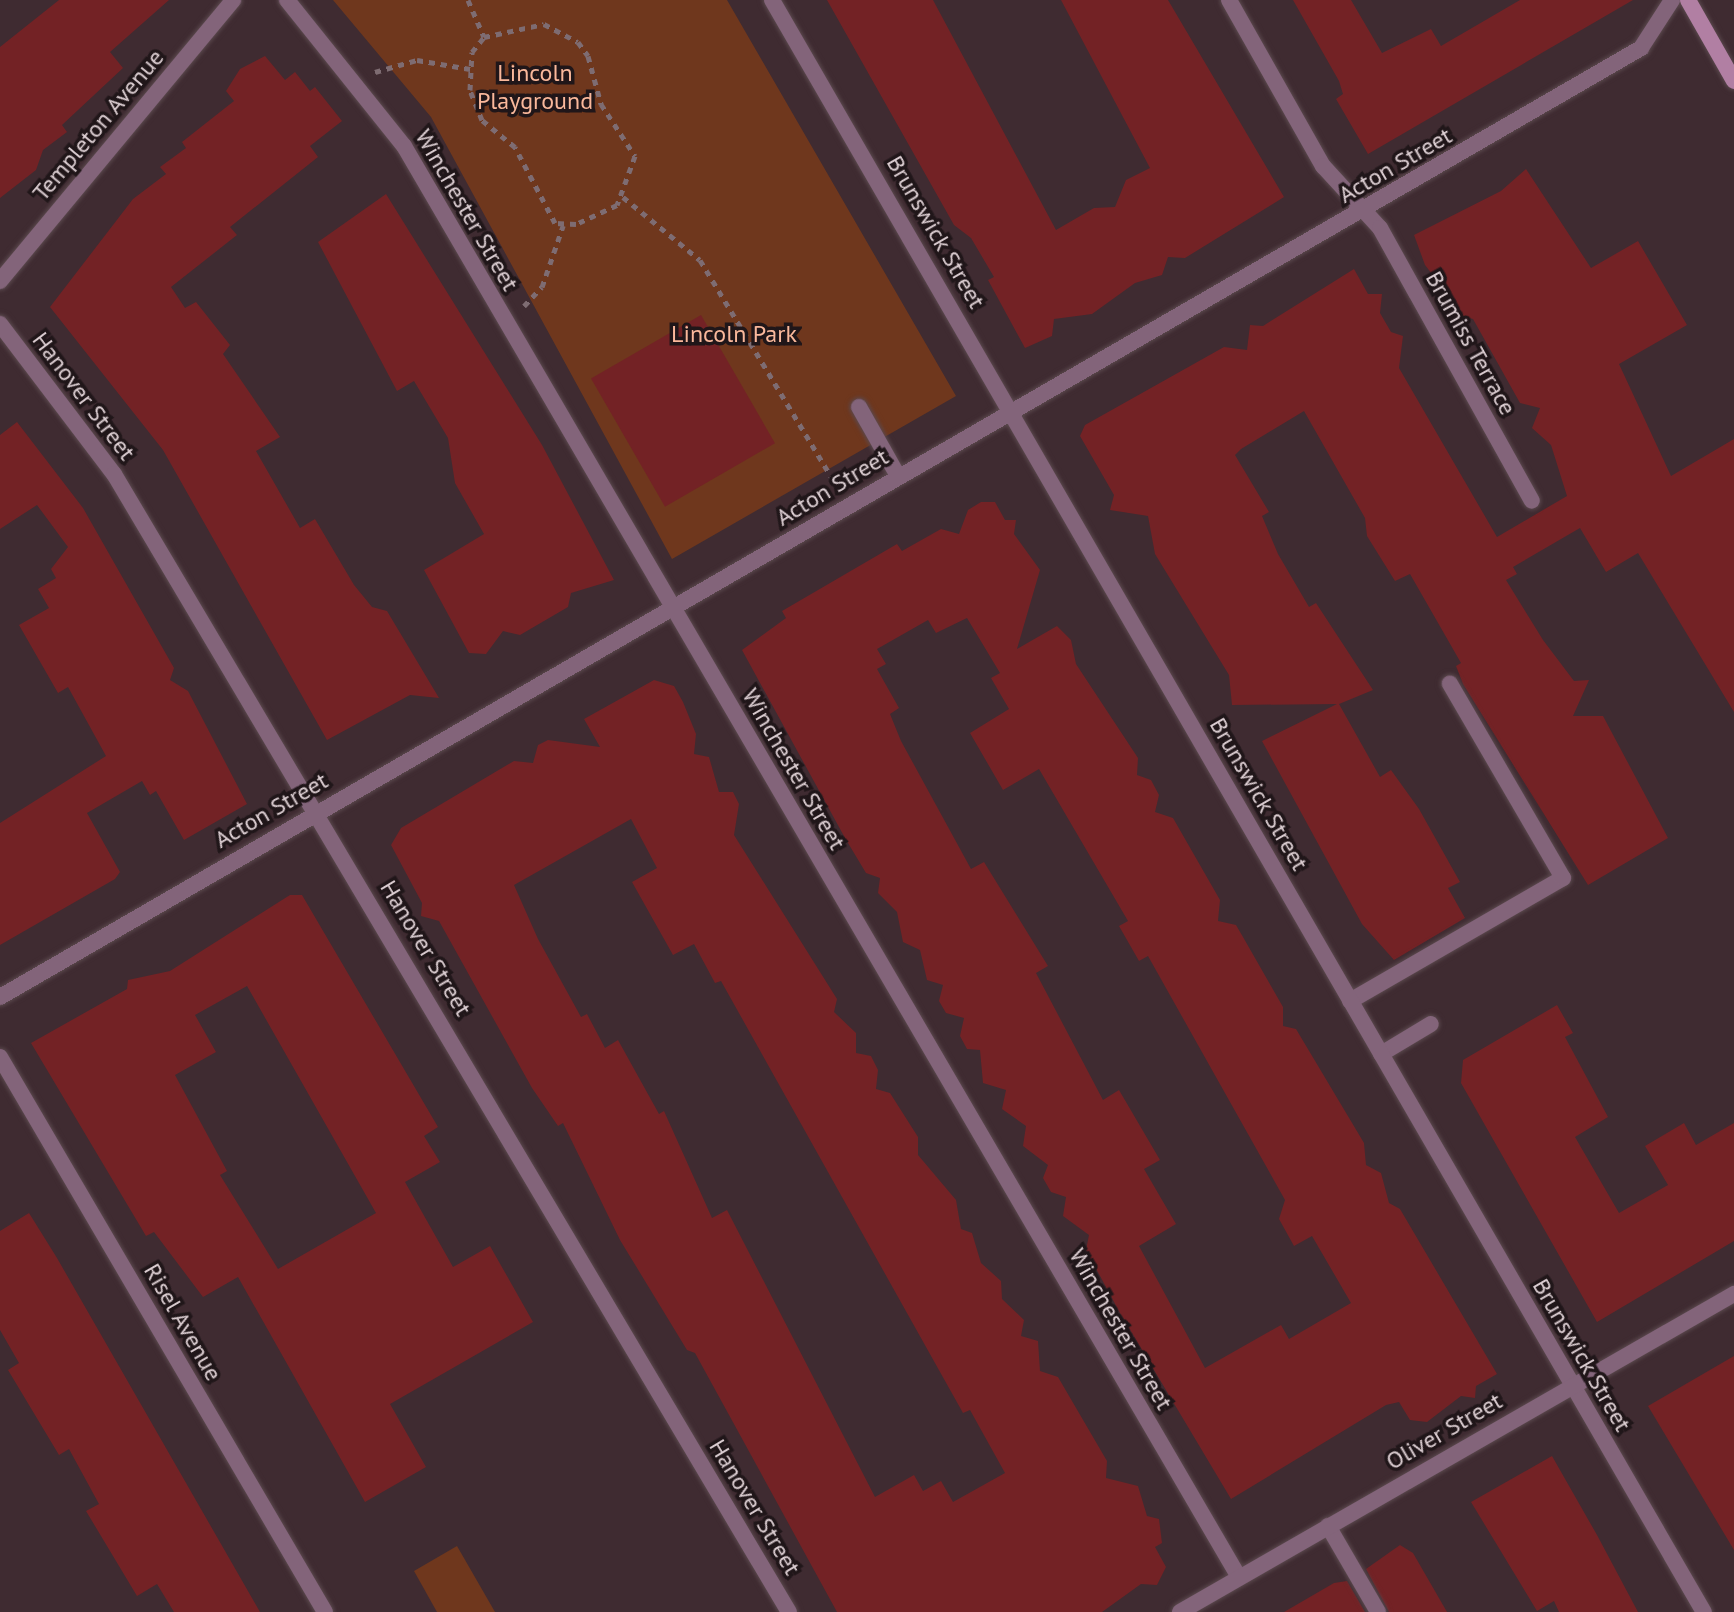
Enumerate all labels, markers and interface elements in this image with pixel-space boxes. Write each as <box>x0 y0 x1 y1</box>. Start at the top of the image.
street label: Templeton Avenue <box>26 43 170 207</box>
park label: Lincoln Playground <box>477 59 593 115</box>
street label: Acton Street <box>1333 121 1457 209</box>
street label: Winchester Street <box>409 124 525 296</box>
street label: Brunswick Street <box>880 150 992 314</box>
street label: Brumiss Terrace <box>1419 266 1523 420</box>
park label: Lincoln Park <box>671 320 797 348</box>
street label: Hanover Street <box>26 326 142 466</box>
street label: Acton Street <box>771 442 893 532</box>
street label: Winchester Street <box>736 683 852 855</box>
street label: Brunswick Street <box>1203 712 1315 876</box>
street label: Acton Street <box>209 766 333 854</box>
street label: Hanover Street <box>374 875 478 1021</box>
street label: Winchester Street <box>1063 1243 1179 1415</box>
street label: Risel Avenue <box>138 1258 228 1386</box>
street label: Brunswick Street <box>1526 1273 1638 1437</box>
street label: Oliver Street <box>1381 1386 1507 1476</box>
street label: Hanover Street <box>703 1434 807 1580</box>

